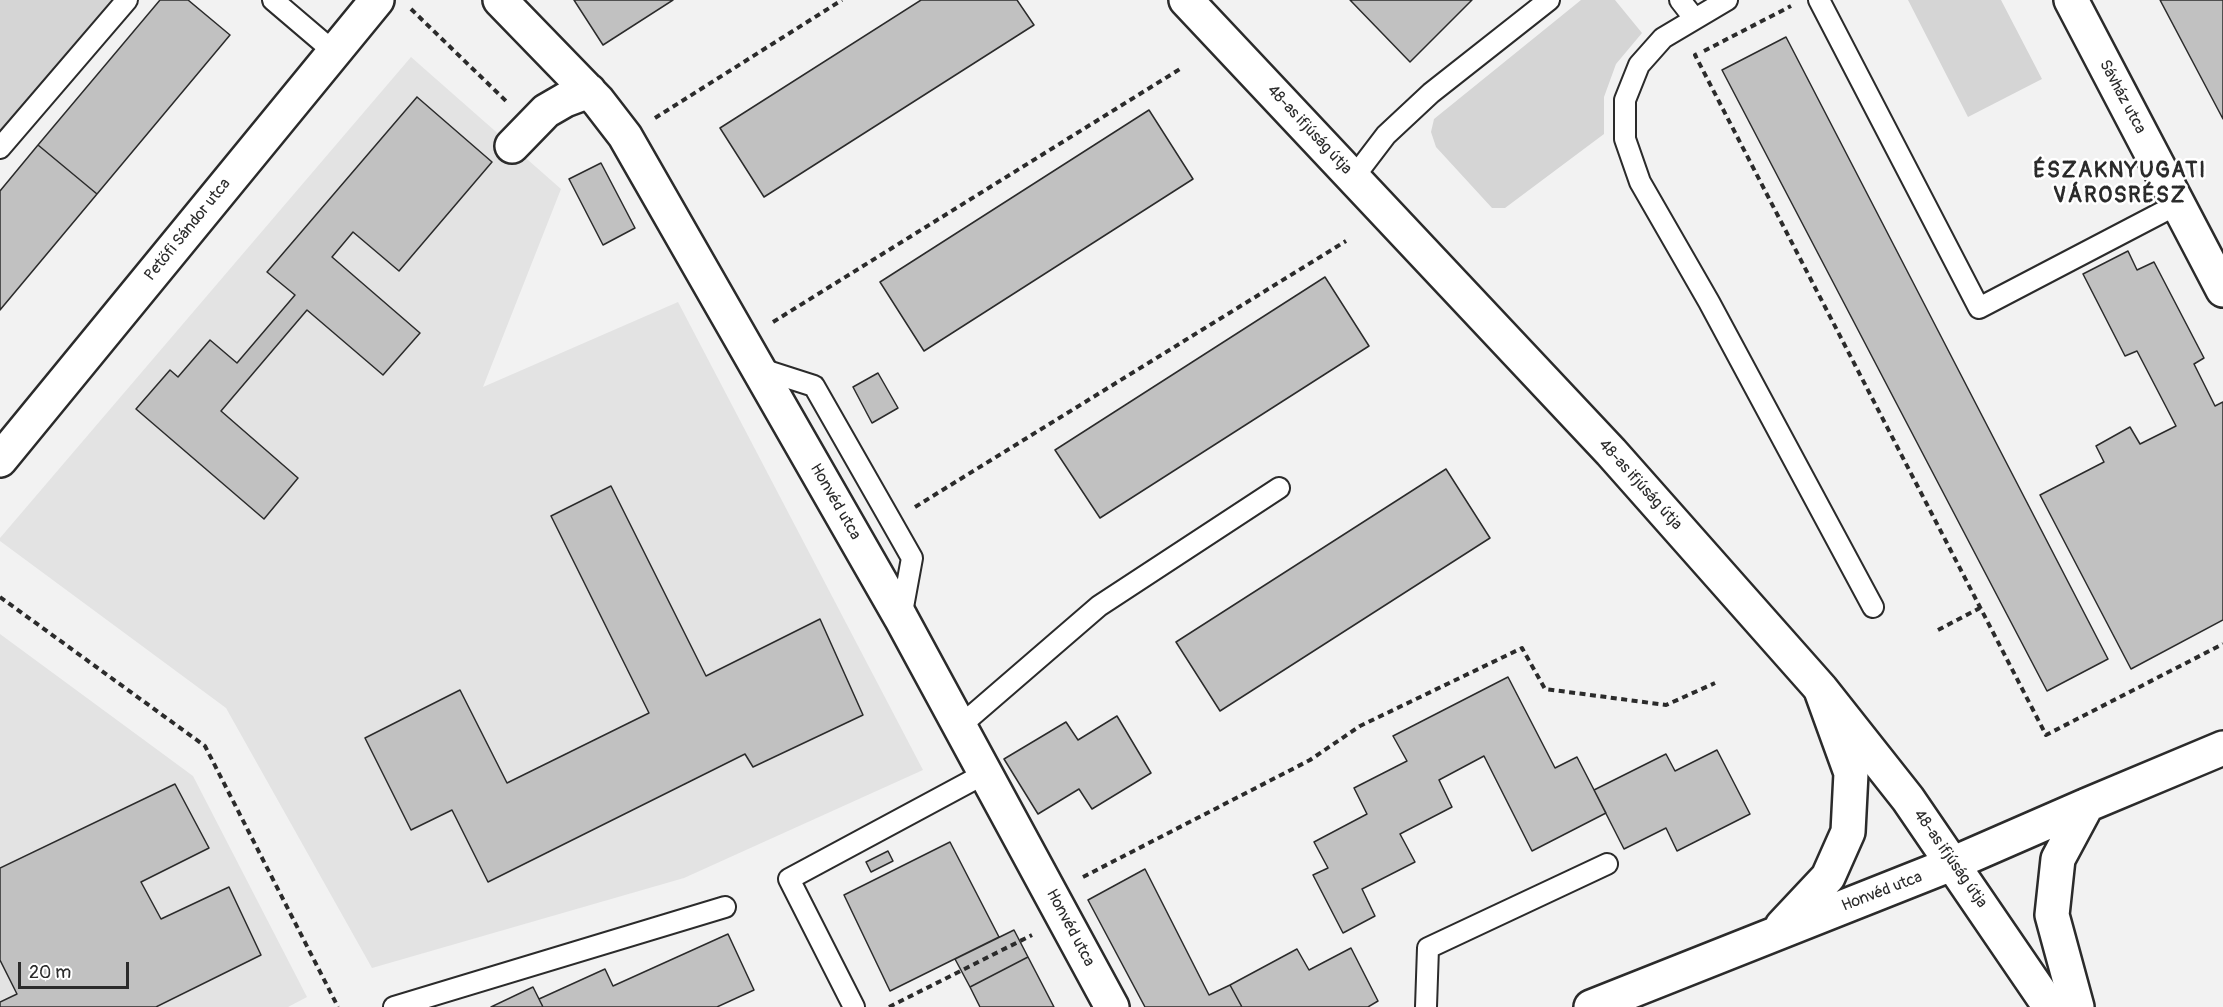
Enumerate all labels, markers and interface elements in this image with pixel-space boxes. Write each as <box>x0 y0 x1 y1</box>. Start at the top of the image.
street label: Sávház utca <box>2095 57 2149 137</box>
street label: 48-as ifjúság útja <box>1263 81 1355 179</box>
district label: ÉSZAKNYUGATI VÁROSRÉSZ <box>2033 158 2207 210</box>
street label: Petőfi Sándor utca <box>141 175 235 285</box>
street label: 48-as ifjúság útja <box>1594 436 1686 534</box>
street label: Honvéd utca <box>806 461 864 543</box>
street label: 48-as ifjúság útja <box>1909 806 1991 912</box>
street label: Honvéd utca <box>1839 868 1925 916</box>
street label: Honvéd utca <box>1042 886 1098 970</box>
scale bar <box>21 950 132 988</box>
text: 20 m <box>29 961 71 984</box>

